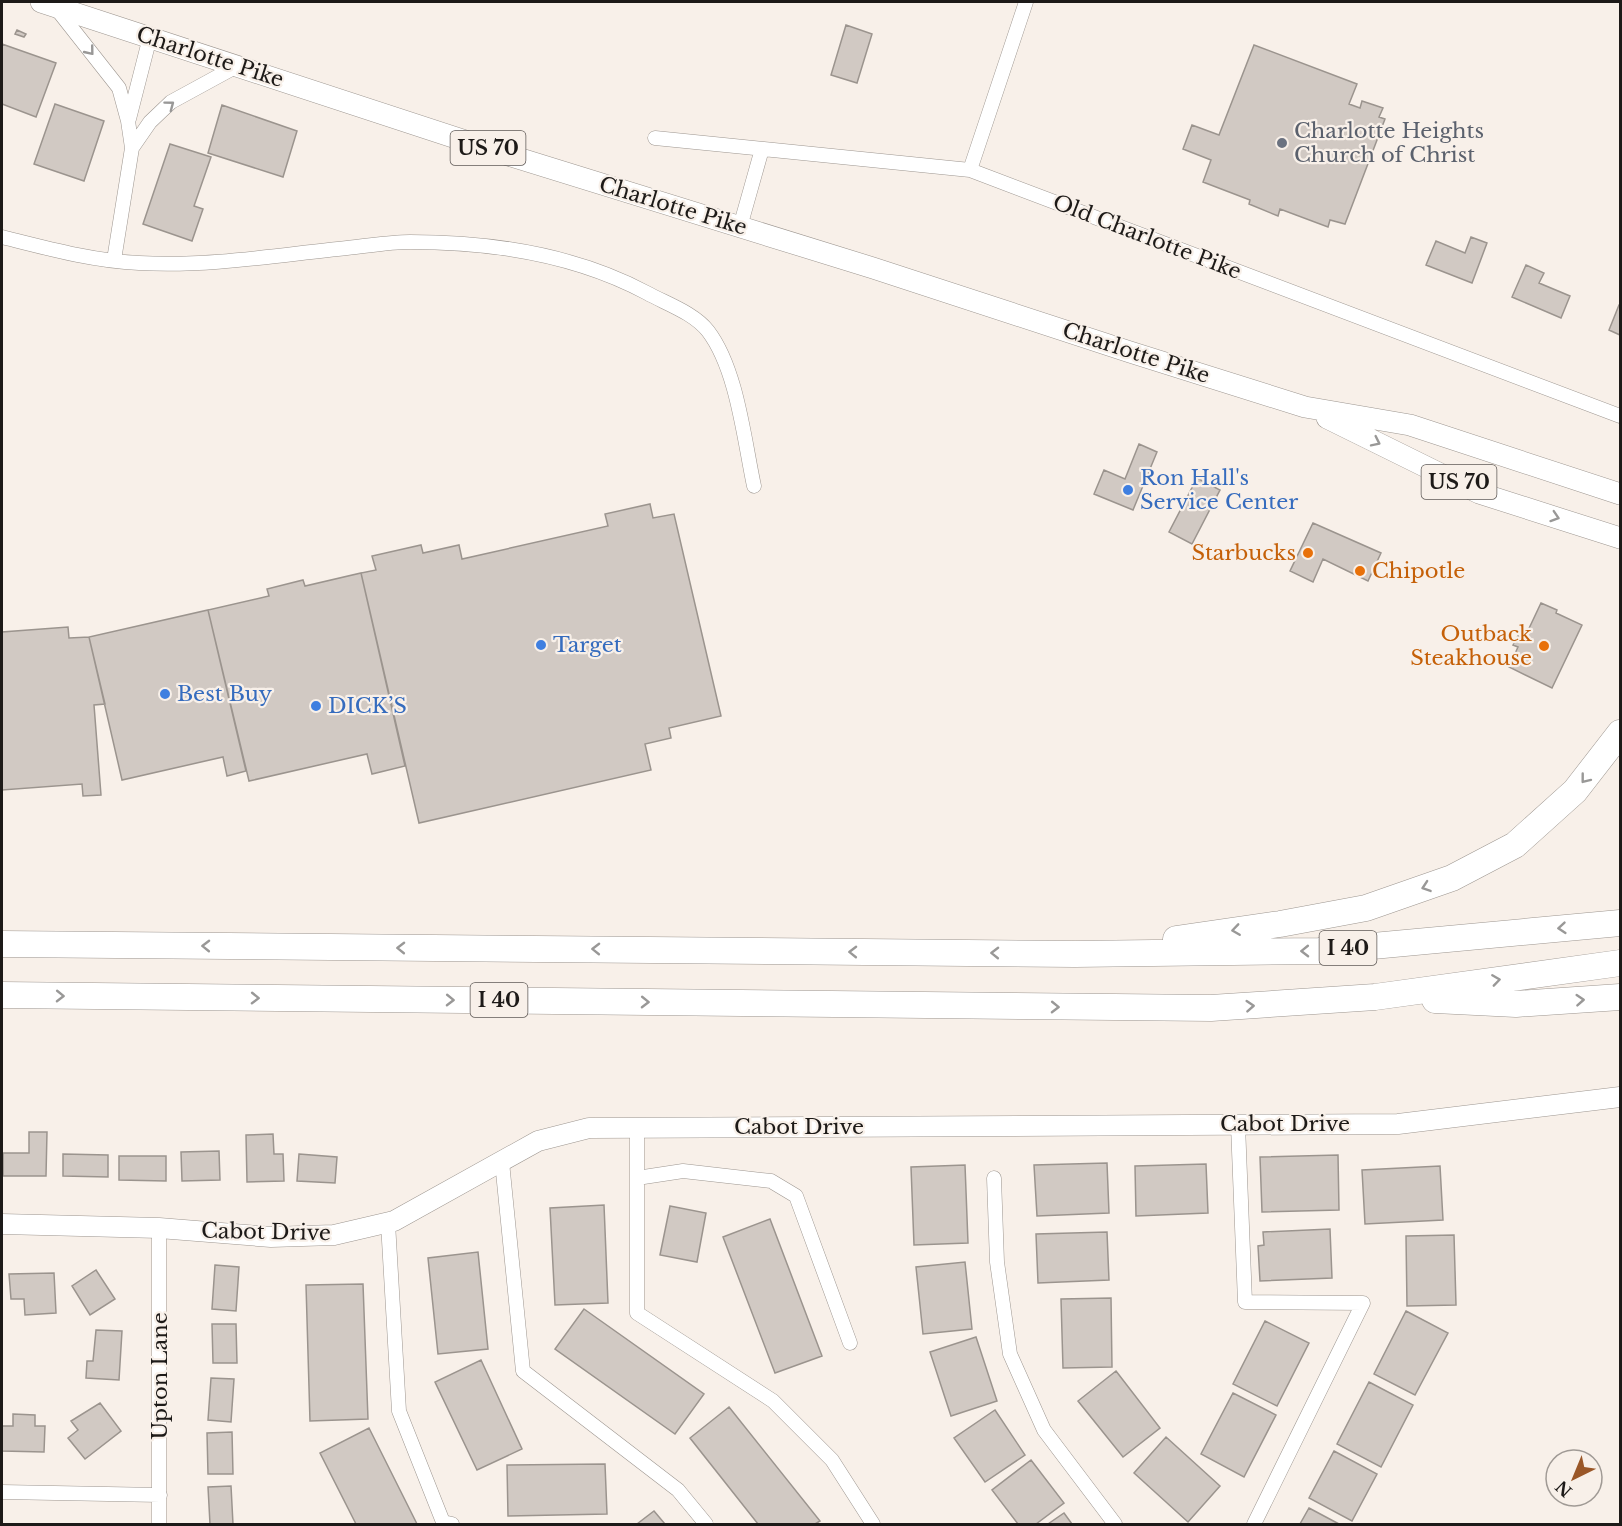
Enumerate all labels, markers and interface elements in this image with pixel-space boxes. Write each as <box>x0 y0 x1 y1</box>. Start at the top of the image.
street label: Charlotte Pike <box>133 21 287 93</box>
one-way arrow <box>82 44 93 55</box>
one-way arrow <box>163 101 174 112</box>
place label: Charlotte Heights Church of Christ <box>1294 118 1484 168</box>
road number: US 70 <box>450 131 526 165</box>
marker: Charlotte Heights Church of Christ <box>1275 136 1289 150</box>
street label: Charlotte Pike <box>596 171 750 241</box>
street label: Old Charlotte Pike <box>1049 189 1245 285</box>
street label: Charlotte Pike <box>1059 317 1213 389</box>
one-way arrow <box>1370 434 1381 446</box>
place label: Ron Hall's Service Center <box>1140 465 1298 515</box>
road number: US 70 <box>1422 465 1496 499</box>
marker: Ron Hall's Service Center <box>1121 483 1135 497</box>
one-way arrow <box>1549 510 1560 522</box>
place label: Starbucks <box>1191 540 1296 566</box>
marker: Starbucks <box>1301 546 1315 560</box>
place label: Chipotle <box>1372 558 1465 584</box>
marker: Chipotle <box>1353 564 1367 578</box>
place label: Outback Steakhouse <box>1410 621 1532 671</box>
place label: Target <box>553 632 622 658</box>
marker: Target <box>534 638 548 652</box>
marker: Outback Steakhouse <box>1537 639 1551 653</box>
place label: Best Buy <box>177 681 273 707</box>
marker: Best Buy <box>158 687 172 701</box>
place label: DICK’S <box>328 693 407 719</box>
marker: DICK’S <box>309 699 323 713</box>
one-way arrow <box>1581 772 1592 783</box>
one-way arrow <box>1421 880 1432 893</box>
one-way arrow <box>1558 921 1567 934</box>
one-way arrow <box>1231 924 1241 936</box>
road number: I 40 <box>1320 931 1376 965</box>
one-way arrow <box>201 940 210 952</box>
one-way arrow <box>396 941 405 954</box>
one-way arrow <box>591 943 600 955</box>
one-way arrow <box>1301 945 1310 957</box>
one-way arrow <box>849 946 858 958</box>
one-way arrow <box>991 947 1000 959</box>
one-way arrow <box>1491 975 1500 987</box>
road number: I 40 <box>470 983 528 1017</box>
one-way arrow <box>55 989 64 1002</box>
one-way arrow <box>250 992 259 1004</box>
one-way arrow <box>1576 993 1585 1006</box>
one-way arrow <box>445 994 454 1006</box>
one-way arrow <box>640 996 649 1008</box>
one-way arrow <box>1246 999 1255 1012</box>
one-way arrow <box>1051 1000 1060 1013</box>
street label: Cabot Drive <box>1220 1111 1350 1137</box>
street label: Cabot Drive <box>734 1114 864 1140</box>
street label: Cabot Drive <box>201 1218 331 1246</box>
street label: Upton Lane <box>147 1312 173 1440</box>
north arrow <box>1544 1448 1604 1508</box>
text: N <box>1551 1477 1576 1501</box>

